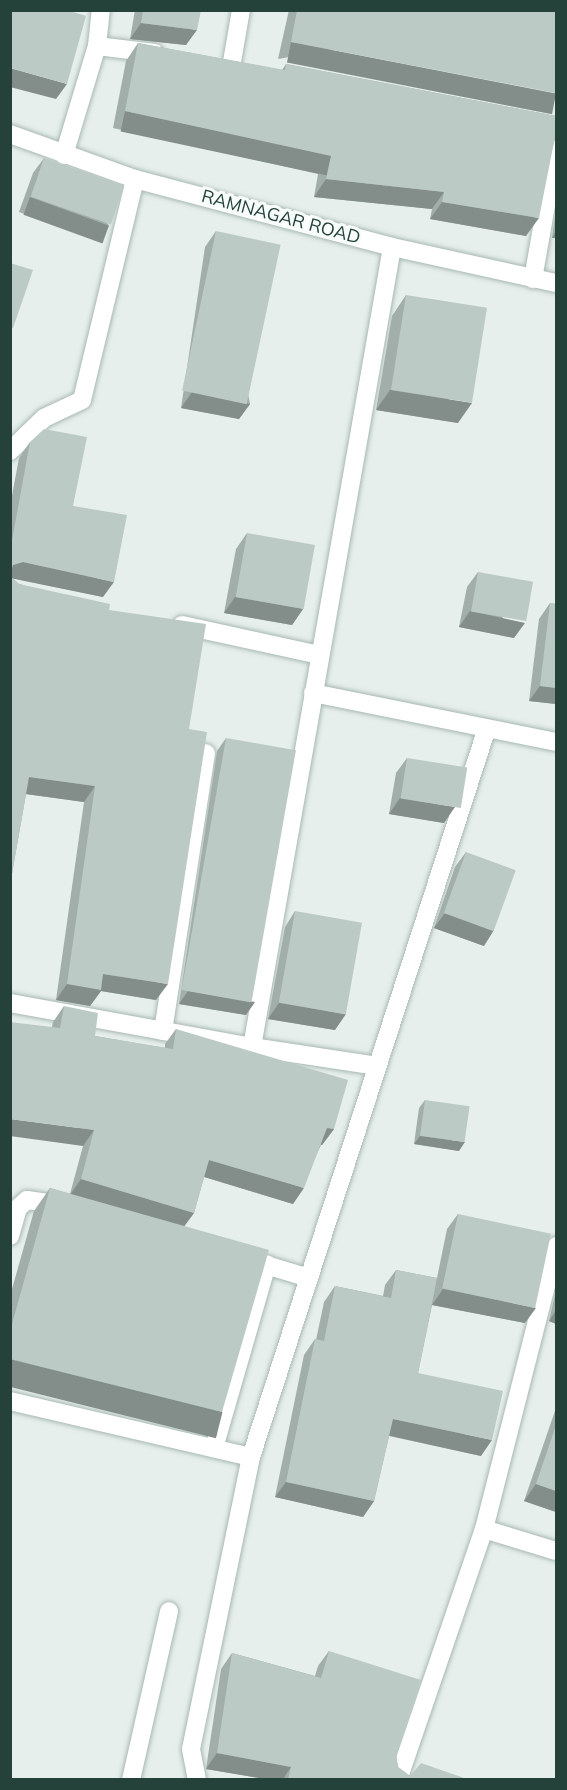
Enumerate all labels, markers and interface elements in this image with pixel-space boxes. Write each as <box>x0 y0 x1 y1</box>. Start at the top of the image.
street label: RAMNAGAR ROAD <box>199 185 363 249</box>

